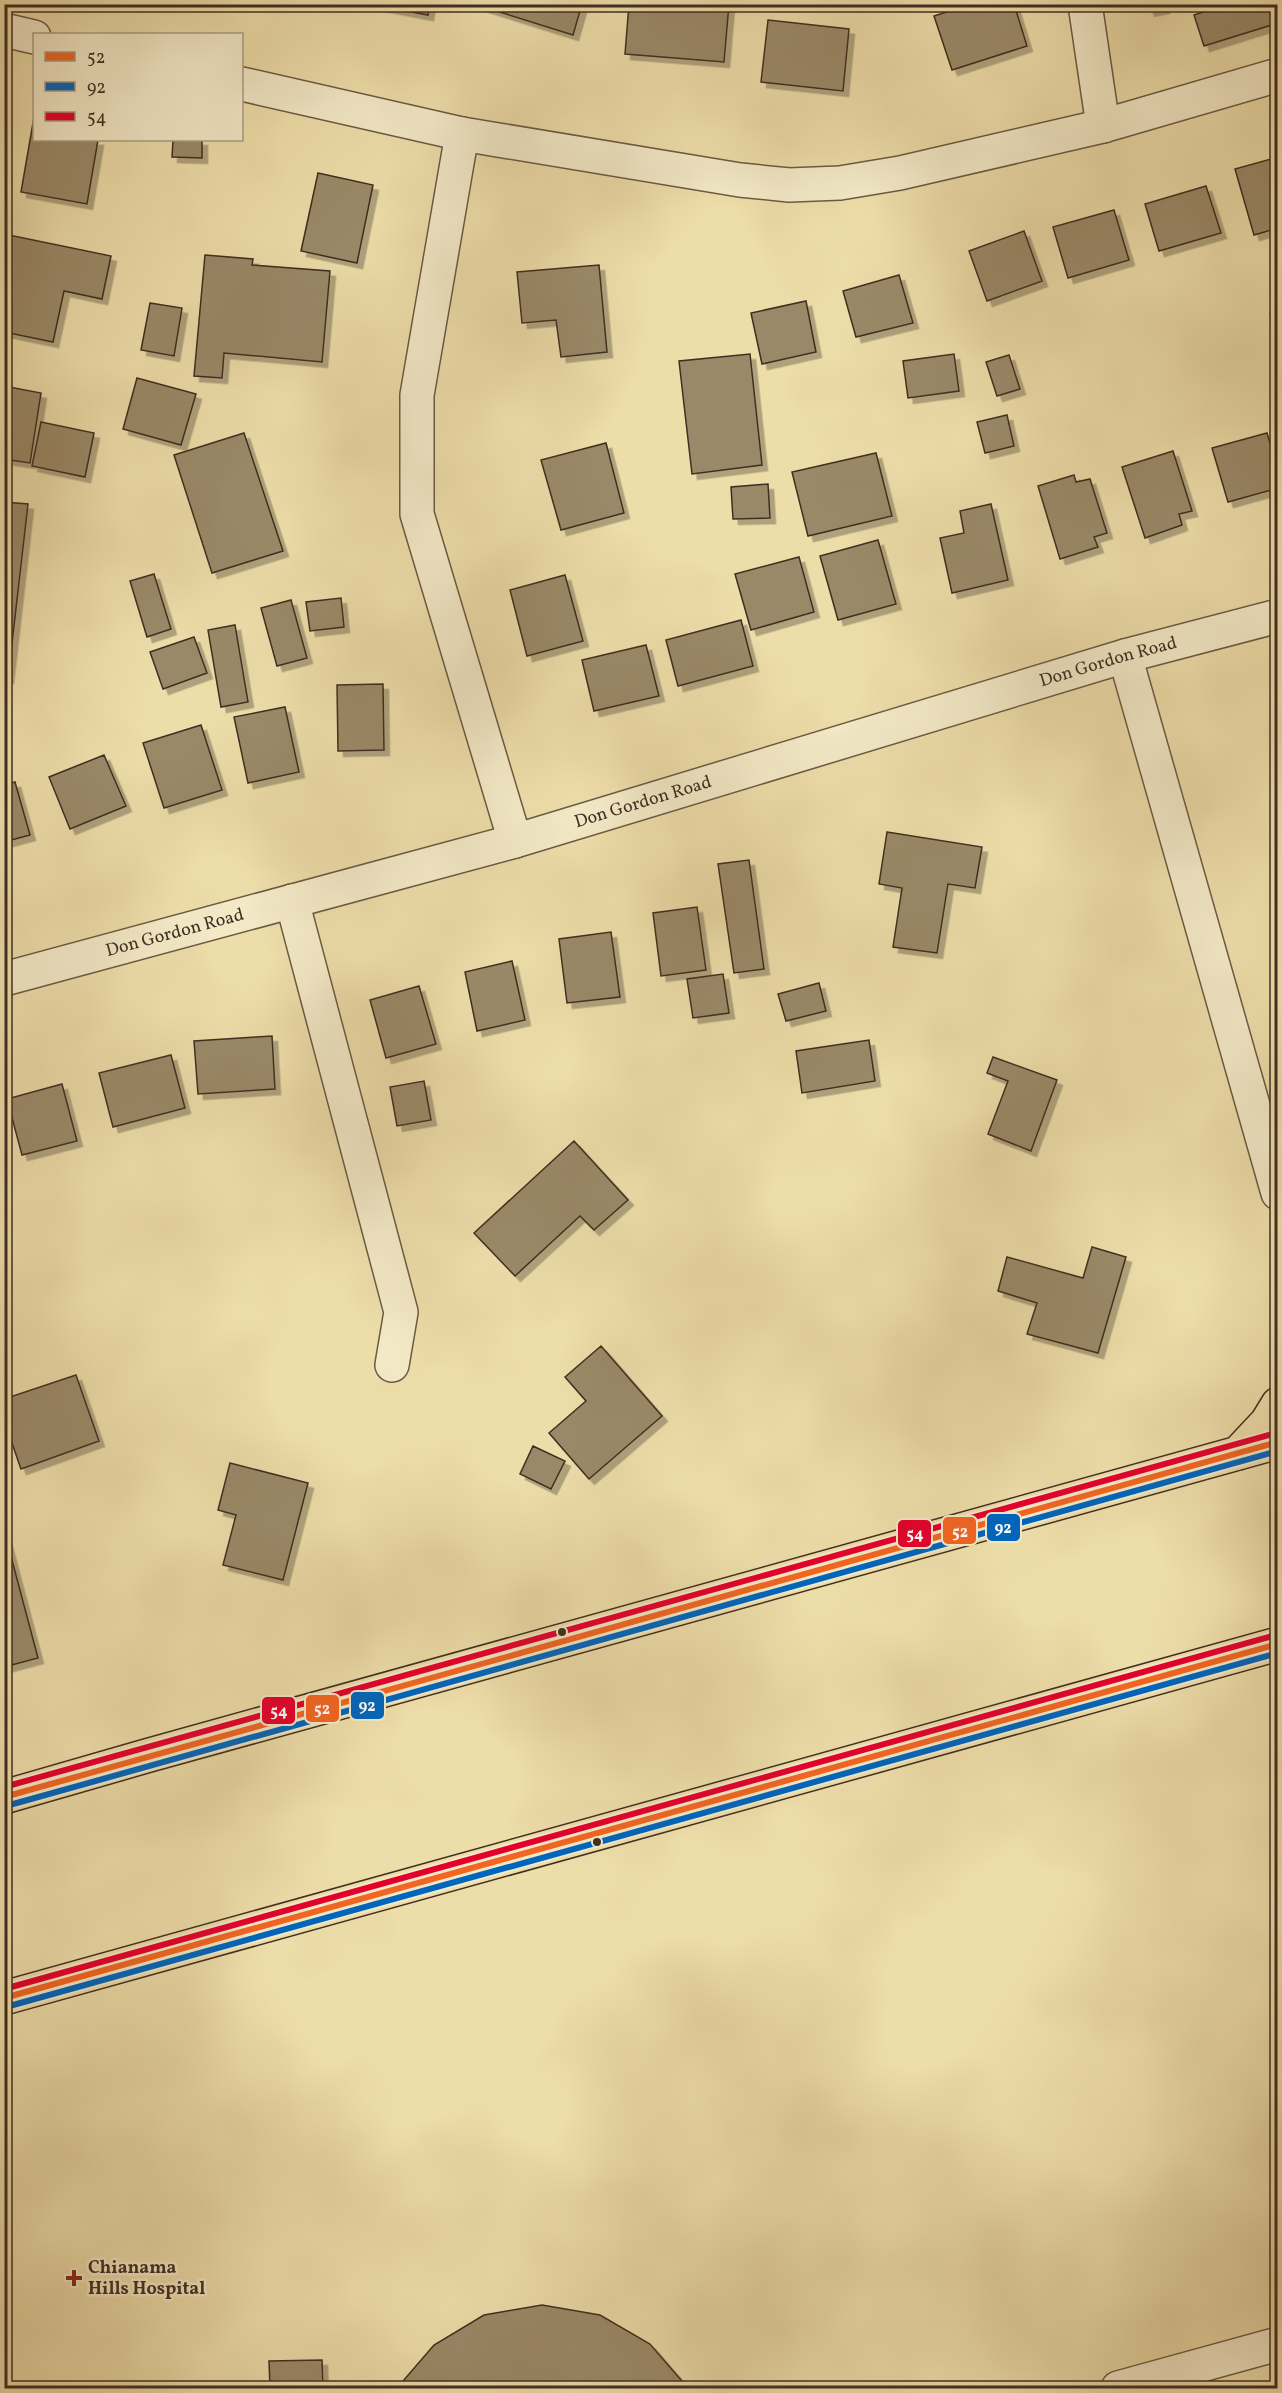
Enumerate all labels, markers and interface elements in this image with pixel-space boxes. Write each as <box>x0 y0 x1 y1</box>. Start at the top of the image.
legend <box>33 33 243 141</box>
text: 52 <box>87 46 105 71</box>
text: 92 <box>87 76 106 101</box>
text: 54 <box>87 106 106 131</box>
street label: Don Gordon Road <box>1036 630 1180 694</box>
street label: Don Gordon Road <box>571 770 715 835</box>
street label: Don Gordon Road <box>103 902 247 963</box>
line badge: 92 <box>986 1513 1021 1542</box>
line badge: 52 <box>942 1516 977 1545</box>
text: 92 <box>994 1518 1012 1540</box>
line badge: 54 <box>897 1519 932 1548</box>
text: 52 <box>952 1522 968 1544</box>
text: 54 <box>906 1524 924 1546</box>
unlabelled marker <box>556 1626 568 1638</box>
line badge: 92 <box>350 1691 385 1720</box>
line badge: 52 <box>305 1694 340 1723</box>
line badge: 54 <box>261 1696 296 1725</box>
text: 92 <box>358 1696 376 1718</box>
text: 52 <box>314 1699 330 1721</box>
text: 54 <box>270 1701 288 1723</box>
unlabelled marker <box>591 1836 603 1848</box>
place label: Chianama Hills Hospital <box>88 2256 205 2302</box>
marker: Chianama Hills Hospital <box>65 2269 83 2287</box>

